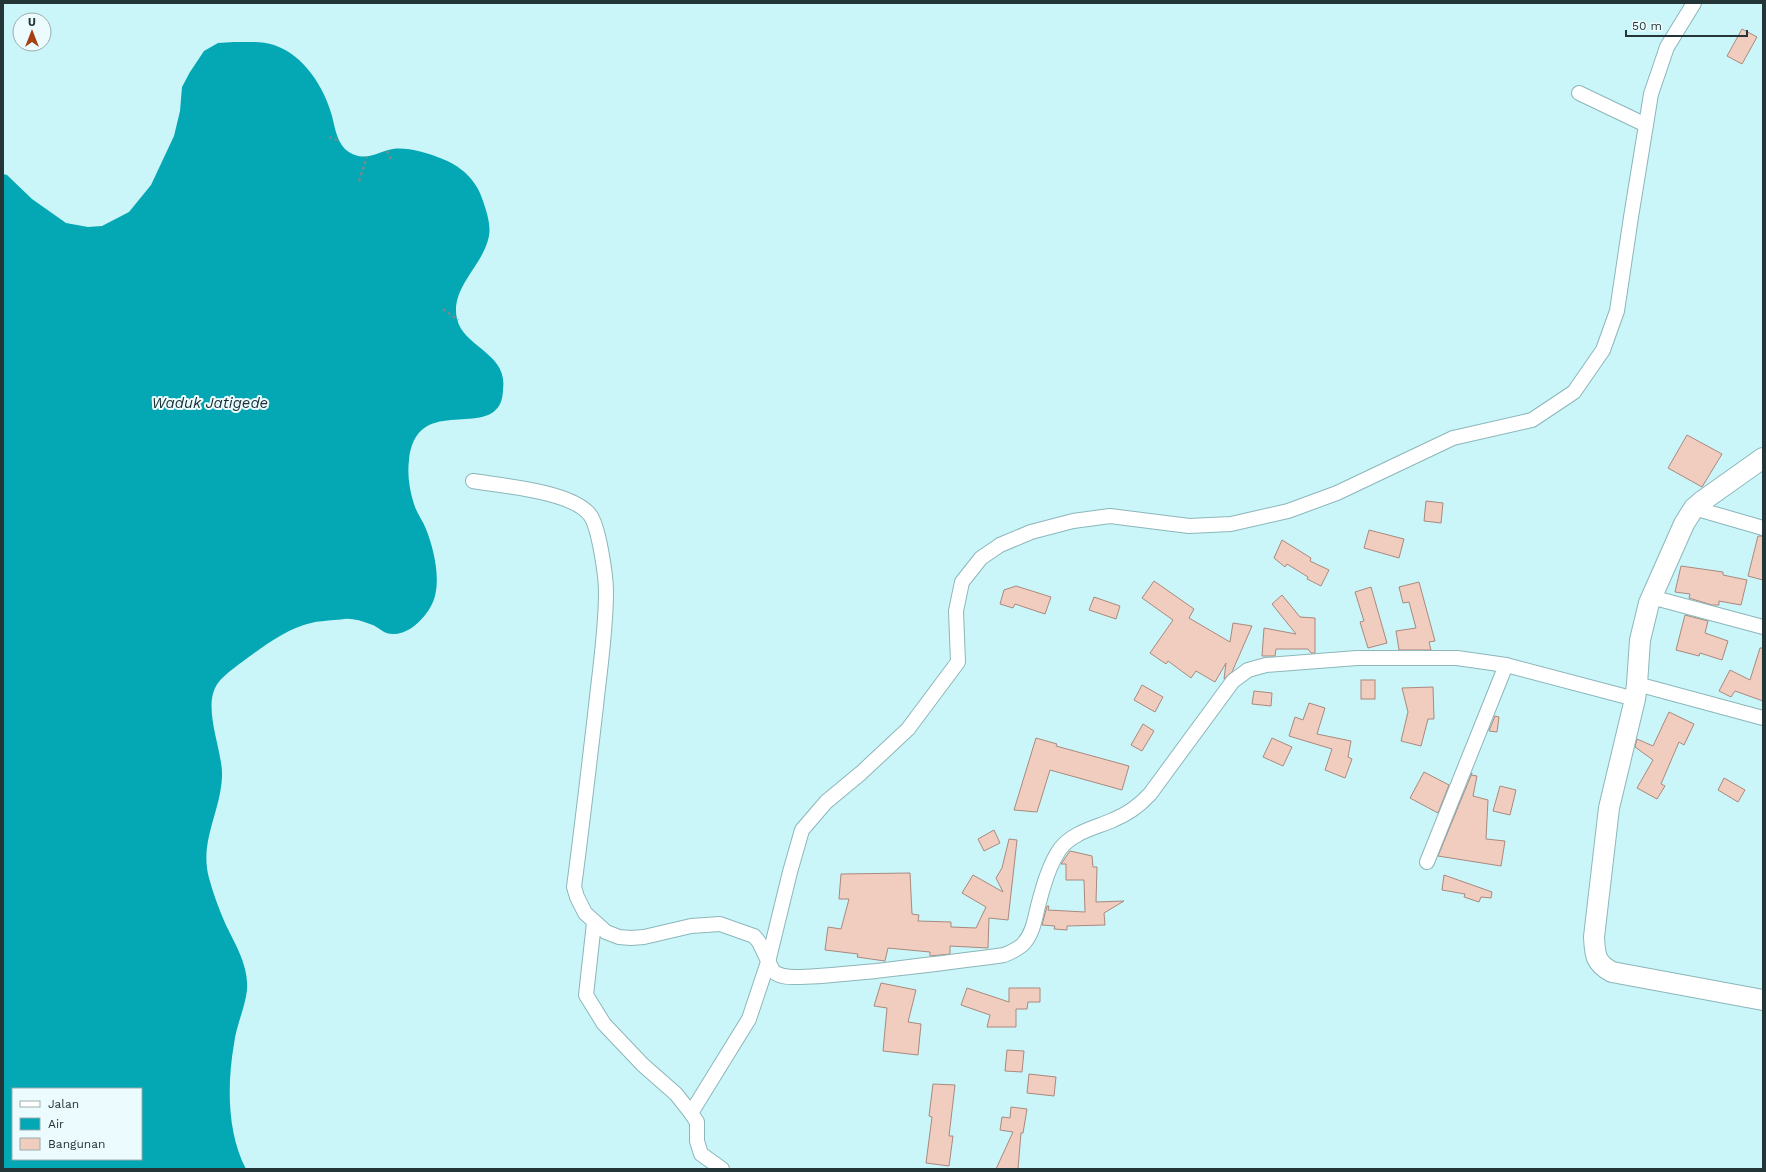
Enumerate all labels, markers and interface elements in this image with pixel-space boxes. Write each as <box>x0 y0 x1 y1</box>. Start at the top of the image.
north arrow <box>12 12 52 52</box>
scale bar <box>1626 12 1747 38</box>
text: U <box>28 16 36 29</box>
text: 50 m <box>1632 19 1662 33</box>
water label: Waduk Jatigede <box>152 394 268 412</box>
legend <box>12 1088 142 1160</box>
text: Jalan <box>48 1097 79 1111</box>
text: Air <box>48 1117 64 1131</box>
text: Bangunan <box>48 1137 106 1151</box>

